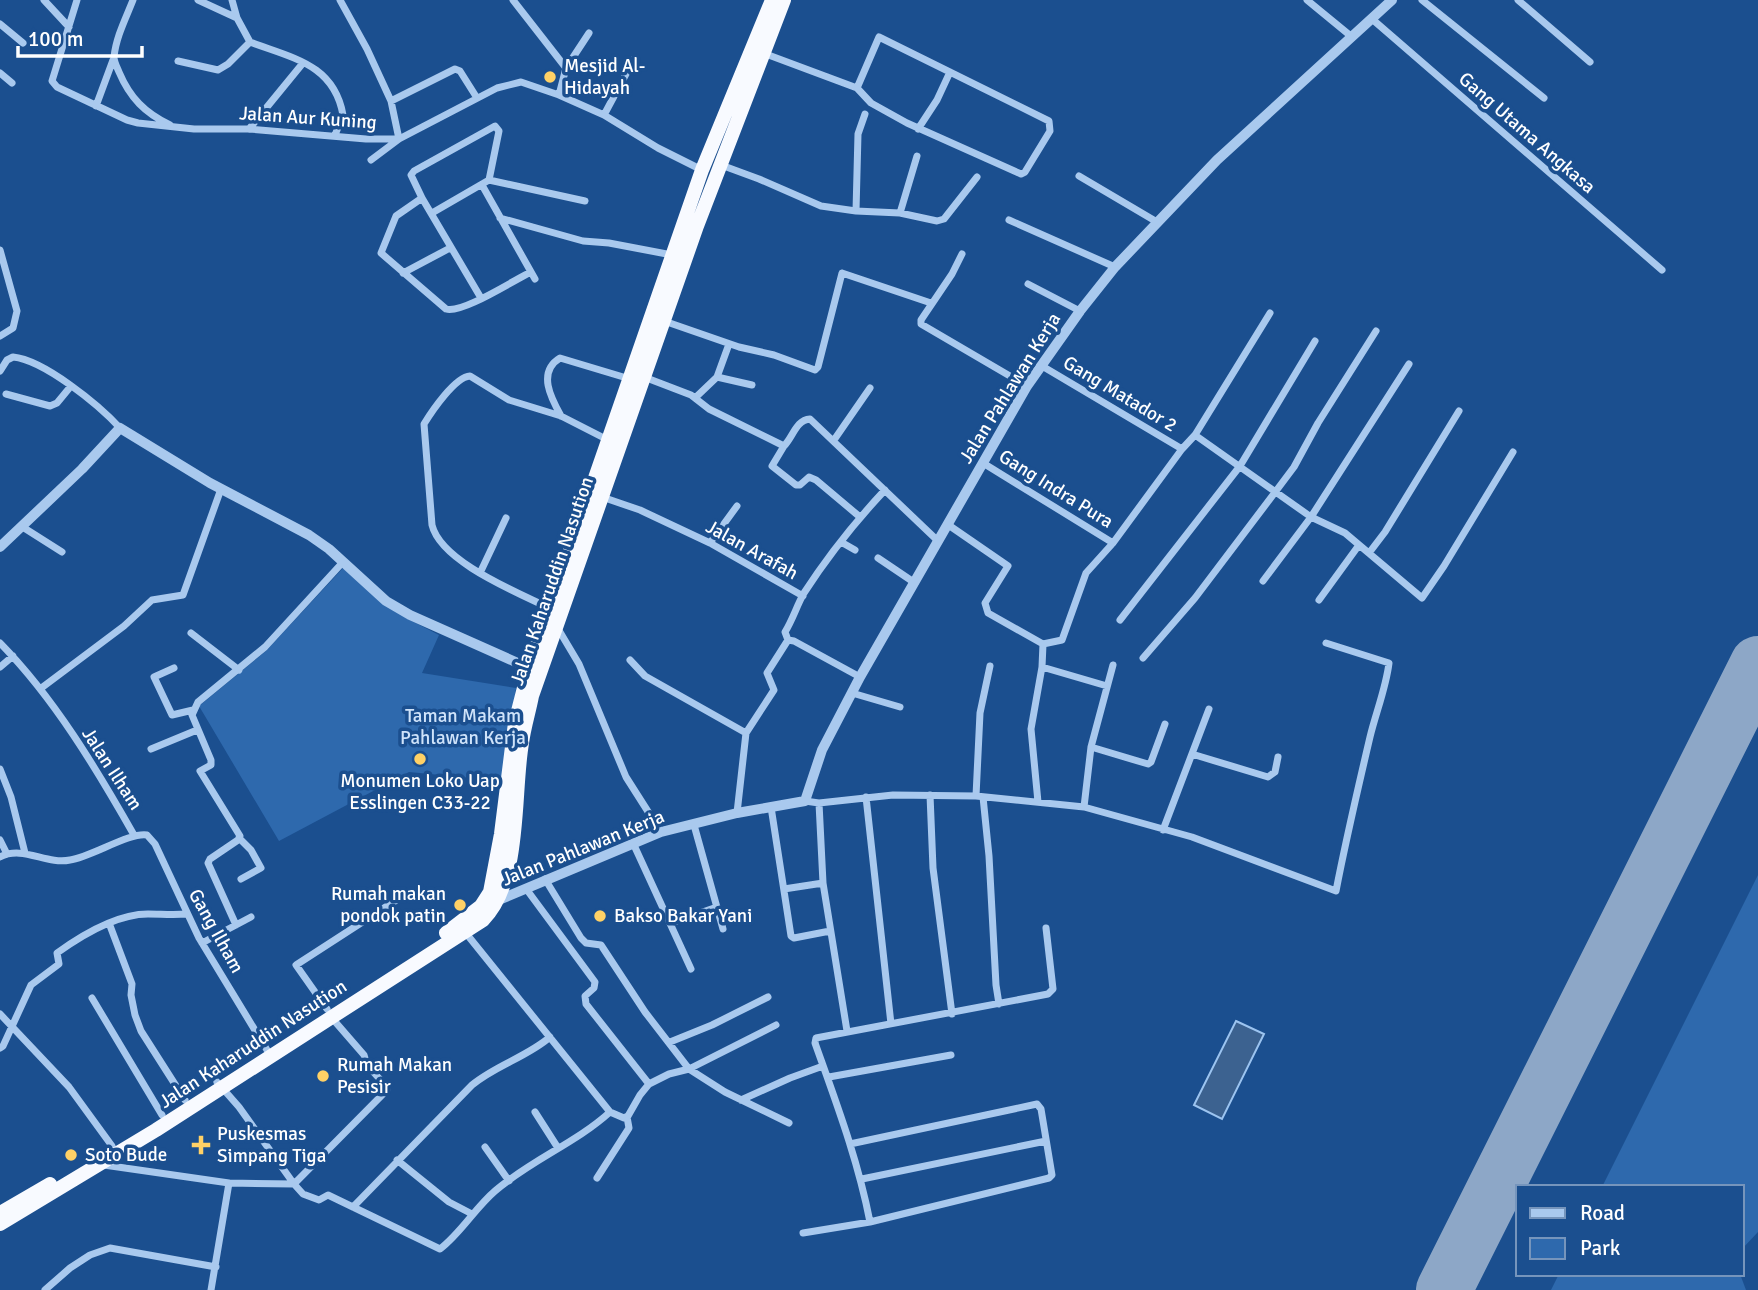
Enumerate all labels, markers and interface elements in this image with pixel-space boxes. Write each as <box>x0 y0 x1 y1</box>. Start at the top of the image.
scale bar <box>18 14 142 58</box>
text: 100 m <box>28 26 83 52</box>
place label: Mesjid Al- Hidayah <box>564 54 645 100</box>
street label: Gang Utama Angkasa <box>1454 67 1600 199</box>
marker: Mesjid Al- Hidayah <box>542 69 558 85</box>
street label: Jalan Aur Kuning <box>238 101 378 135</box>
street label: Jalan Pahlawan Kerja <box>954 308 1066 468</box>
street label: Gang Matador 2 <box>1059 351 1181 437</box>
street label: Gang Indra Pura <box>994 444 1118 534</box>
street label: Jalan Kaharuddin Nasution <box>505 474 599 688</box>
street label: Jalan Arafah <box>702 515 802 585</box>
park label: Taman Makam Pahlawan Kerja <box>400 704 526 750</box>
street label: Jalan Ilham <box>76 723 148 815</box>
marker: Monumen Loko Uap Esslingen C33-22 <box>412 751 428 767</box>
place label: Monumen Loko Uap Esslingen C33-22 <box>340 769 500 815</box>
street label: Jalan Pahlawan Kerja <box>498 804 668 892</box>
place label: Rumah makan pondok patin <box>331 882 446 928</box>
street label: Gang Ilham <box>183 885 249 977</box>
marker: Rumah makan pondok patin <box>452 897 468 913</box>
place label: Bakso Bakar Yani <box>614 904 752 928</box>
marker: Bakso Bakar Yani <box>592 908 608 924</box>
street label: Jalan Kaharuddin Nasution <box>155 974 351 1114</box>
place label: Rumah Makan Pesisir <box>337 1053 452 1099</box>
marker: Rumah Makan Pesisir <box>315 1068 331 1084</box>
place label: Puskesmas Simpang Tiga <box>217 1122 326 1168</box>
marker: Puskesmas Simpang Tiga <box>191 1135 211 1155</box>
place label: Soto Bude <box>85 1143 167 1167</box>
marker: Soto Bude <box>63 1147 79 1163</box>
legend <box>1516 1185 1744 1276</box>
text: Road <box>1580 1200 1625 1226</box>
text: Park <box>1580 1235 1621 1261</box>

